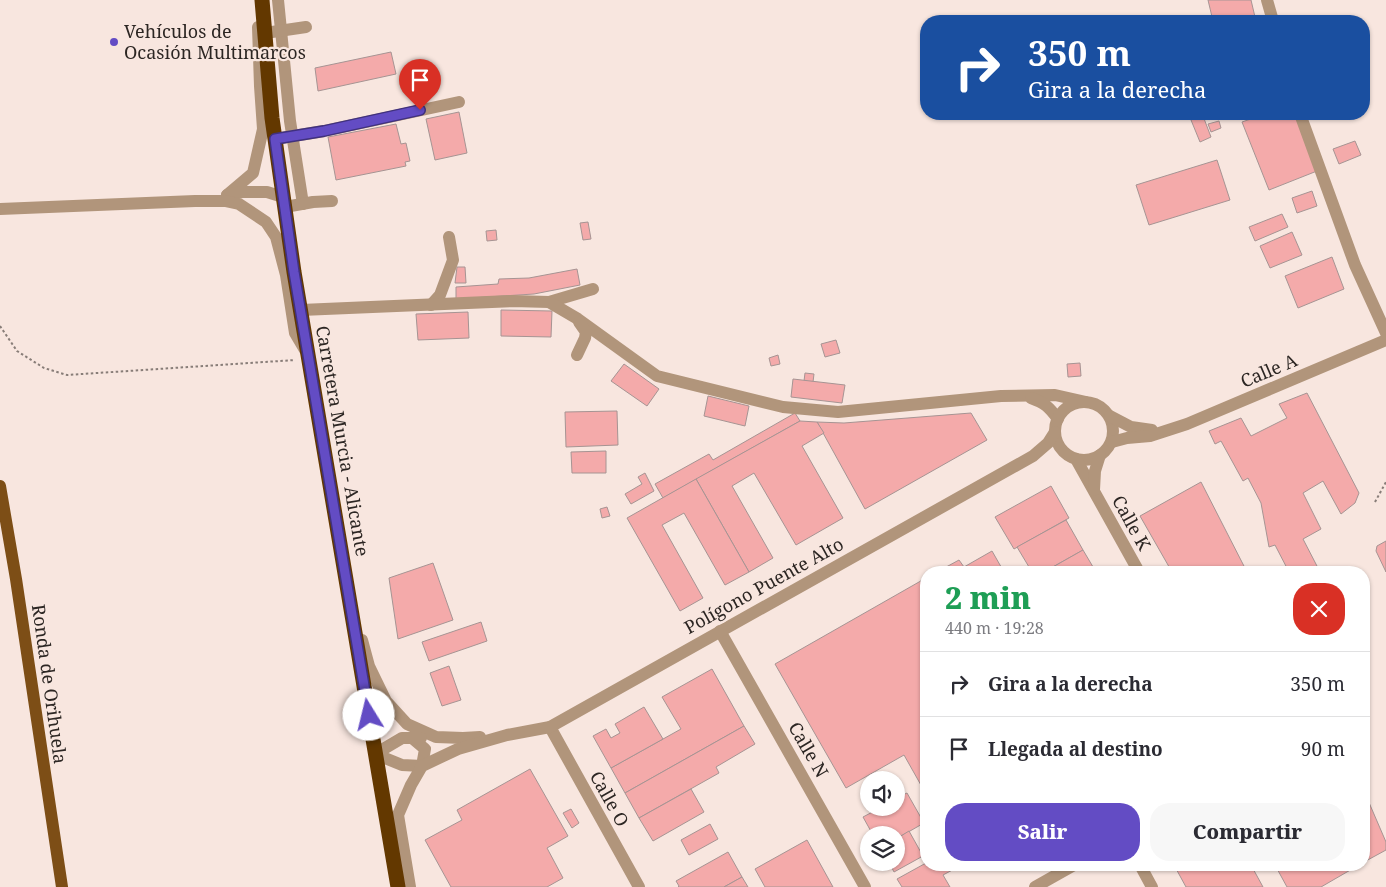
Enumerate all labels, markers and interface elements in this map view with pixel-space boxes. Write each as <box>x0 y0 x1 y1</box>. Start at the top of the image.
place label: Vehículos de Ocasión Multimarcos <box>124 19 306 64</box>
text: 350 m <box>1028 29 1131 76</box>
icon: right <box>945 35 1010 100</box>
marker: Vehículos de Ocasión Multimarcos <box>108 36 120 48</box>
pin <box>399 59 441 110</box>
icon: arrive <box>406 66 434 94</box>
text: Gira a la derecha <box>1028 74 1206 104</box>
street label: Carretera Murcia - Alicante <box>311 324 375 558</box>
street label: Calle A <box>1237 347 1301 393</box>
street label: Calle K <box>1107 491 1157 555</box>
street label: Polígono Puente Alto <box>680 531 847 639</box>
text: 2 min <box>945 577 1031 618</box>
button: close <box>1293 583 1345 635</box>
street label: Ronda de Orihuela <box>27 603 73 765</box>
text: 440 m · 19:28 <box>945 617 1044 639</box>
icon: right <box>945 670 973 698</box>
text: Gira a la derecha <box>988 671 1153 697</box>
text: 350 m <box>1290 671 1345 697</box>
position arrow <box>342 688 394 740</box>
street label: Calle N <box>783 717 834 782</box>
icon: arrive <box>945 735 973 763</box>
text: Llegada al destino <box>988 736 1163 762</box>
text: 90 m <box>1301 736 1345 762</box>
street label: Calle O <box>585 766 635 831</box>
map controls <box>860 771 905 871</box>
button: sound <box>860 771 905 816</box>
button: Salir <box>945 803 1140 861</box>
button: Compartir <box>1150 803 1345 861</box>
button: layers <box>860 826 905 871</box>

